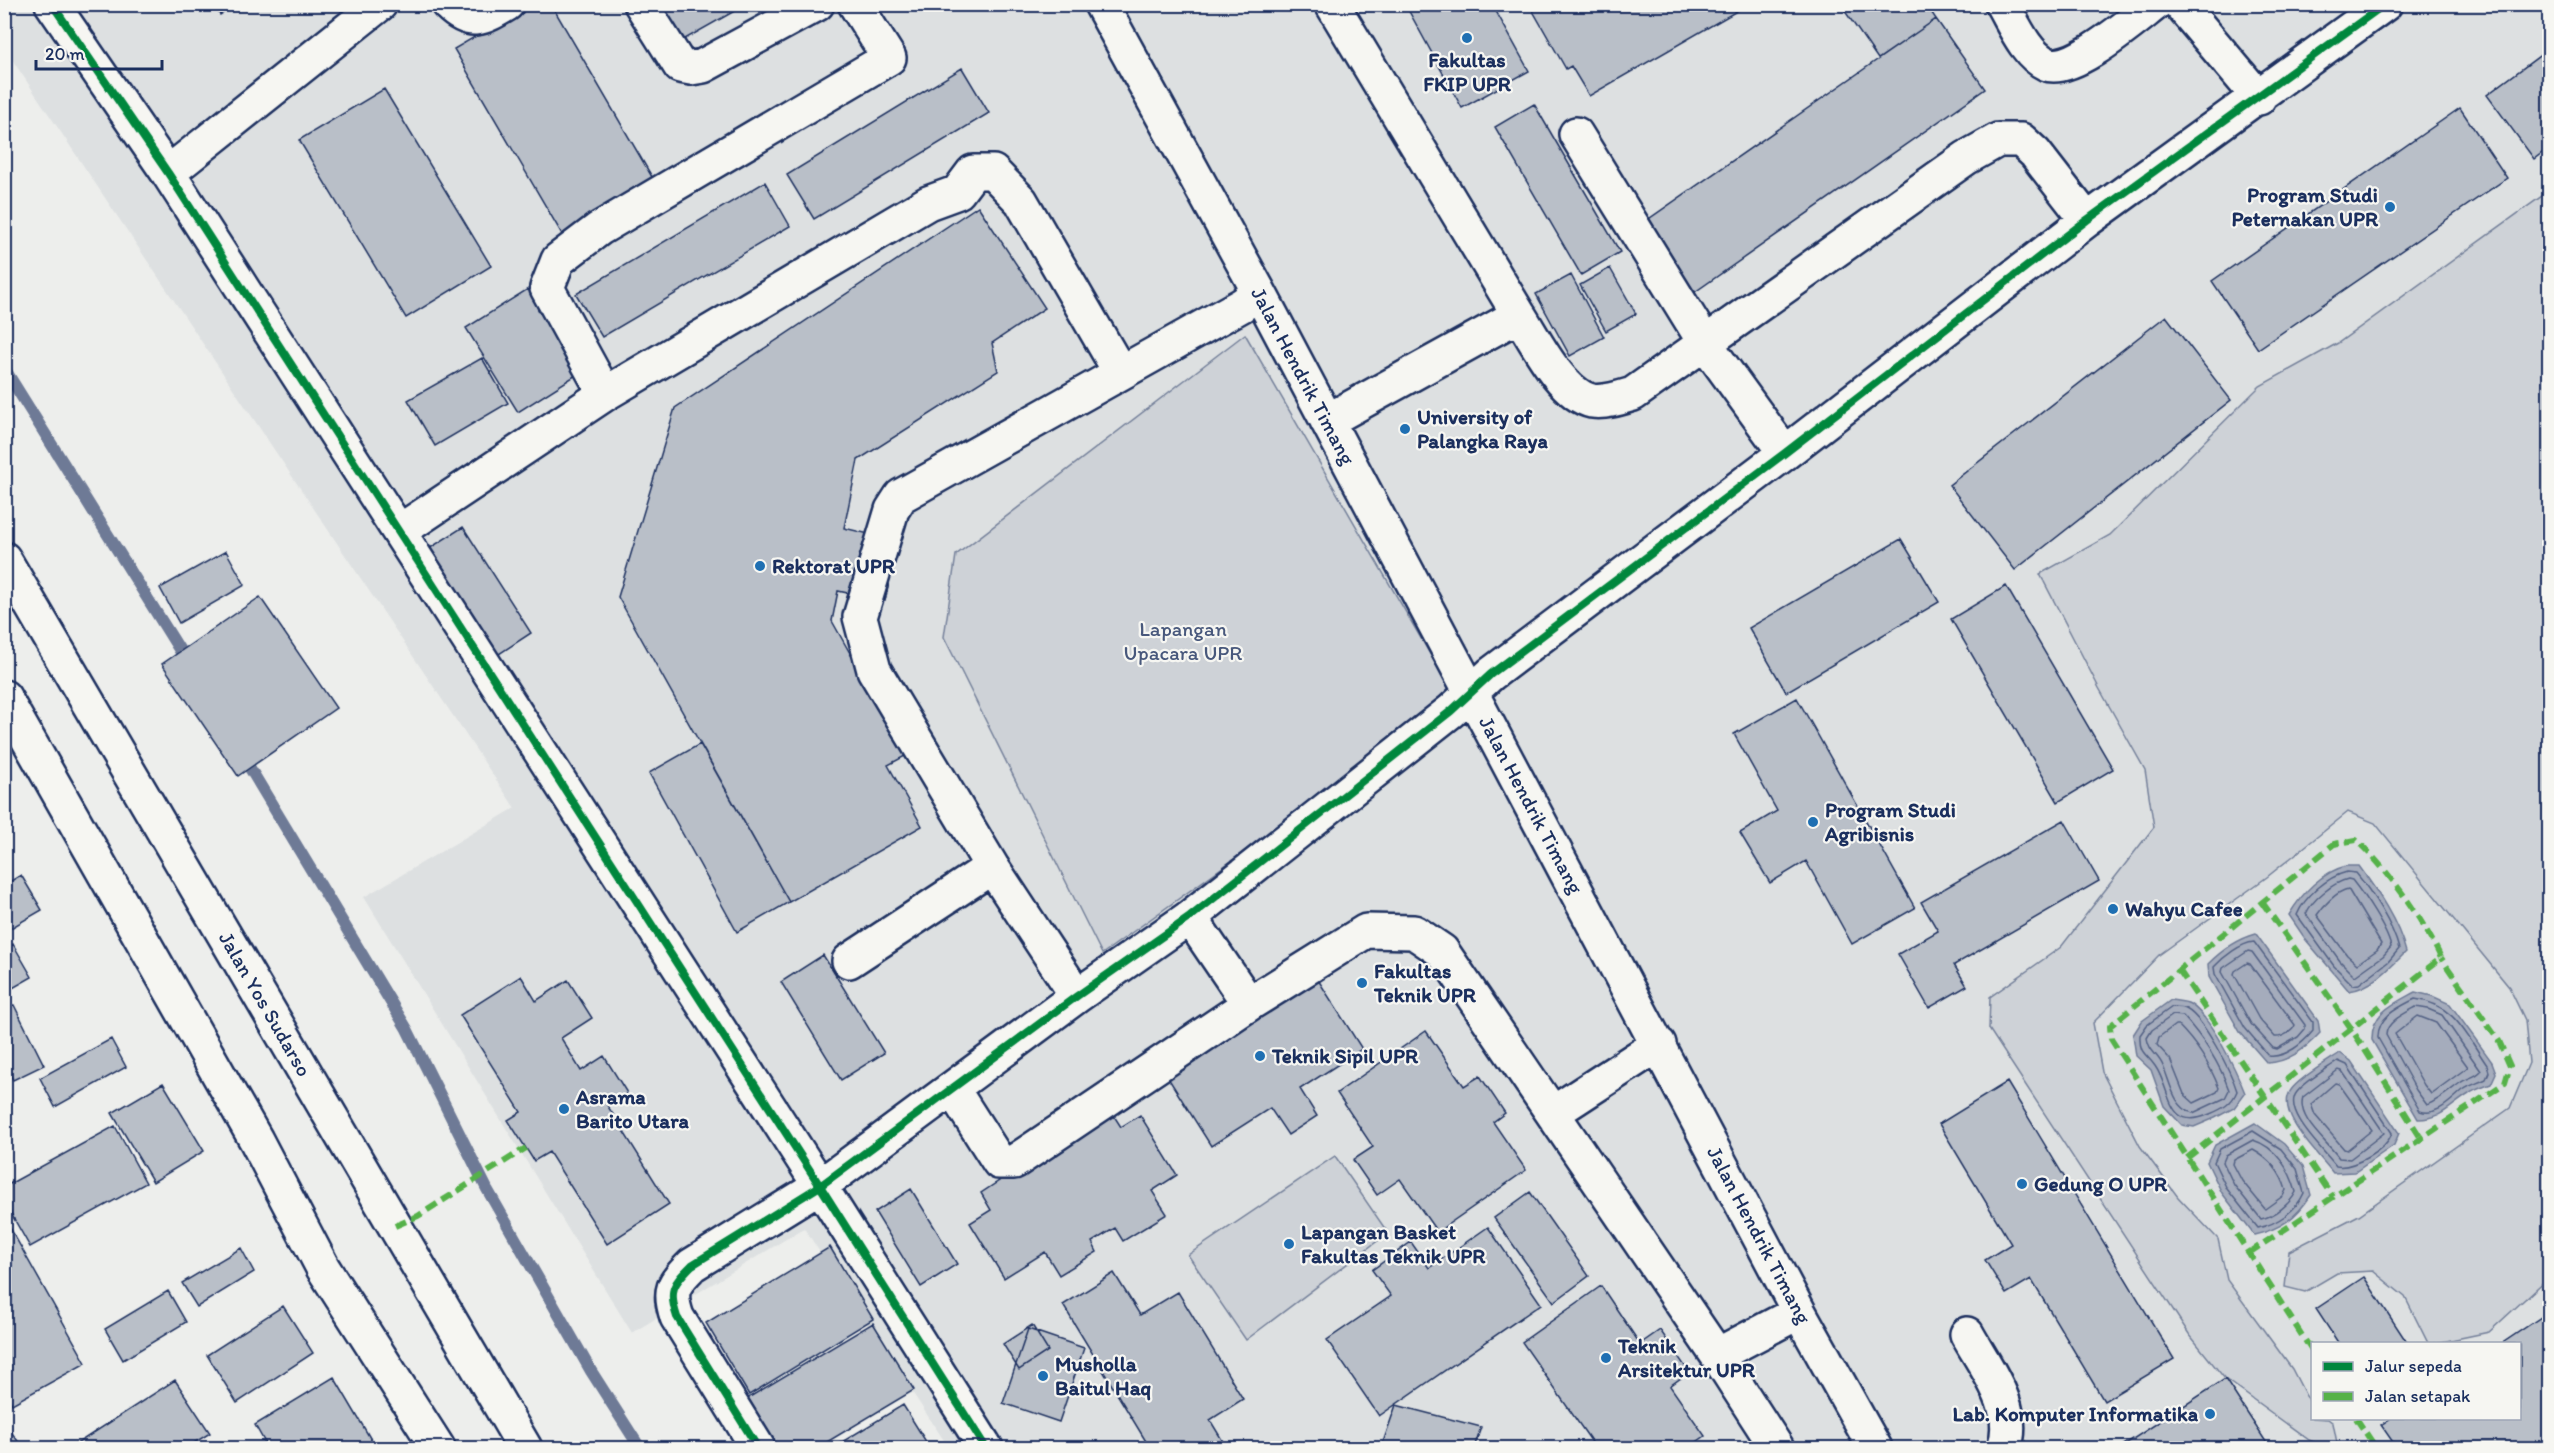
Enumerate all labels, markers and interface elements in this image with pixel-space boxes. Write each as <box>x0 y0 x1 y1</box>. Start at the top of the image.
marker: Fakultas FKIP UPR <box>1460 31 1474 45</box>
scale bar <box>36 33 162 71</box>
text: 20 m <box>45 43 85 65</box>
place label: Fakultas FKIP UPR <box>1423 47 1512 96</box>
place label: Program Studi Peternakan UPR <box>2231 182 2379 231</box>
marker: Program Studi Peternakan UPR <box>2383 200 2397 214</box>
street label: Jalan Hendrik Timang <box>1246 283 1361 469</box>
place label: University of Palangka Raya <box>1417 404 1548 454</box>
marker: University of Palangka Raya <box>1398 422 1412 436</box>
place label: Rektorat UPR <box>772 553 896 578</box>
marker: Rektorat UPR <box>753 559 767 573</box>
park label: Lapangan Upacara UPR <box>1124 616 1242 665</box>
street label: Jalan Hendrik Timang <box>1474 712 1589 898</box>
place label: Program Studi Agribisnis <box>1824 797 1956 847</box>
marker: Program Studi Agribisnis <box>1806 815 1820 829</box>
place label: Wahyu Cafee <box>2125 896 2243 922</box>
marker: Wahyu Cafee <box>2106 902 2120 916</box>
street label: Jalan Yos Sudarso <box>214 927 317 1081</box>
place label: Fakultas Teknik UPR <box>1373 958 1477 1007</box>
marker: Fakultas Teknik UPR <box>1355 976 1369 990</box>
place label: Teknik Sipil UPR <box>1271 1043 1419 1069</box>
marker: Teknik Sipil UPR <box>1253 1049 1267 1063</box>
place label: Asrama Barito Utara <box>575 1084 690 1133</box>
marker: Asrama Barito Utara <box>557 1102 571 1116</box>
street label: Jalan Hendrik Timang <box>1702 1142 1817 1328</box>
place label: Gedung O UPR <box>2034 1171 2168 1197</box>
marker: Gedung O UPR <box>2015 1177 2029 1191</box>
place label: Lapangan Basket Fakultas Teknik UPR <box>1301 1219 1486 1268</box>
marker: Lapangan Basket Fakultas Teknik UPR <box>1282 1237 1296 1251</box>
place label: Teknik Arsitektur UPR <box>1617 1333 1756 1382</box>
legend <box>2311 1342 2521 1420</box>
place label: Musholla Baitul Haq <box>1055 1351 1152 1401</box>
marker: Teknik Arsitektur UPR <box>1599 1351 1613 1365</box>
text: Jalur sepeda <box>2365 1355 2462 1377</box>
marker: Musholla Baitul Haq <box>1036 1369 1050 1383</box>
text: Jalan setapak <box>2365 1385 2471 1407</box>
place label: Lab. Komputer Informatika <box>1952 1401 2199 1427</box>
marker: Lab. Komputer Informatika <box>2203 1407 2217 1421</box>

